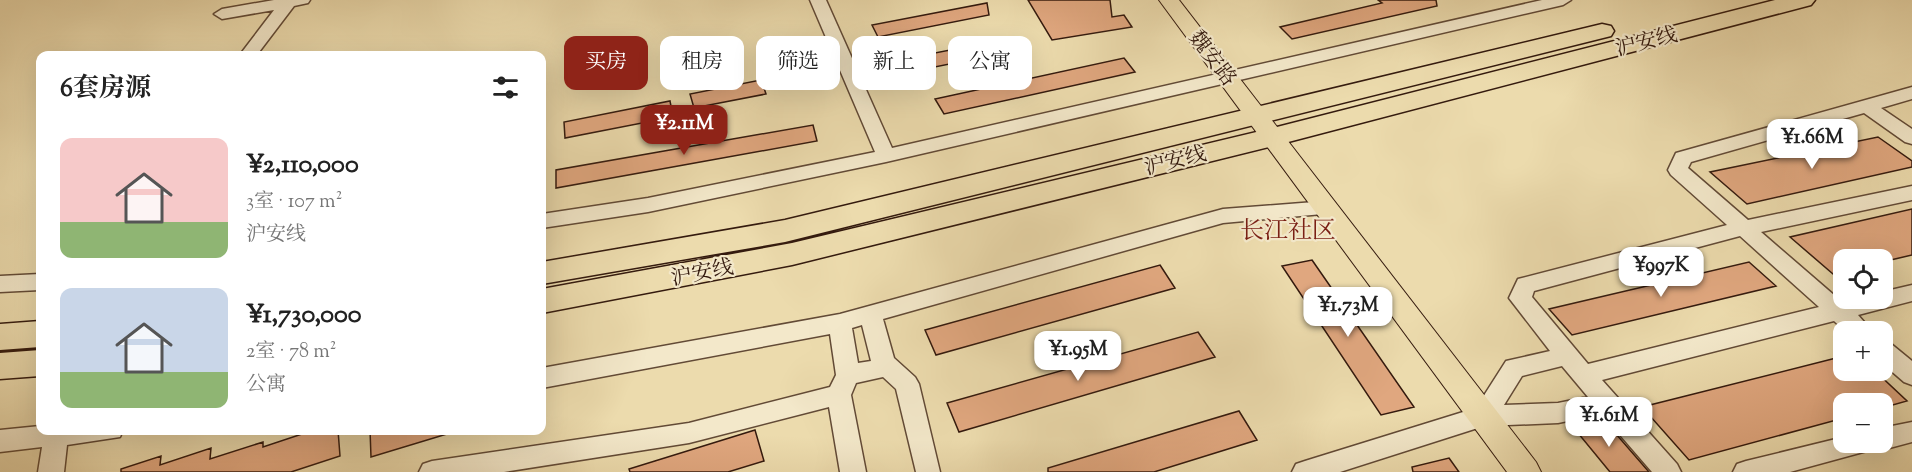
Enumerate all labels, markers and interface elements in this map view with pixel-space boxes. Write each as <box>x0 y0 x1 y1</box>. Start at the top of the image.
street label: 沪安线 <box>1612 21 1681 65</box>
street label: 魏安路 <box>1180 25 1242 93</box>
chip: 买房 <box>564 36 648 90</box>
chip: 租房 <box>660 36 744 90</box>
chip: 筛选 <box>756 36 840 90</box>
chip: 新上 <box>852 36 936 90</box>
chip: 公寓 <box>948 36 1032 90</box>
text: 6套房源 <box>60 71 151 108</box>
icon: filters <box>489 71 522 104</box>
pin: ¥2.11M <box>635 105 733 156</box>
text: ¥2.11M <box>654 110 714 139</box>
pin: ¥1.66M <box>1763 119 1861 170</box>
text: ¥1.66M <box>1781 124 1843 153</box>
street label: 沪安线 <box>1141 140 1210 184</box>
text: ¥2,110,000 <box>246 147 359 184</box>
icon: home <box>108 162 180 234</box>
text: 3室 · 107 m² <box>246 188 342 217</box>
district label: 长江社区 <box>1240 215 1336 249</box>
text: 沪安线 <box>246 221 306 250</box>
pin: ¥997K <box>1619 247 1703 298</box>
map controls <box>1833 249 1893 453</box>
button: locate <box>1833 249 1893 309</box>
text: ¥997K <box>1633 252 1689 281</box>
street label: 沪安线 <box>669 253 736 295</box>
pin: ¥1.73M <box>1299 287 1397 338</box>
text: ¥1.73M <box>1317 292 1379 321</box>
text: ¥1,730,000 <box>246 297 361 334</box>
icon: home <box>108 312 180 384</box>
button: + <box>1833 321 1893 381</box>
pin: ¥1.95M <box>1029 331 1127 382</box>
text: ¥1.95M <box>1048 336 1108 365</box>
text: 2室 · 78 m² <box>246 338 336 367</box>
text: 公寓 <box>246 371 286 400</box>
button: − <box>1833 393 1893 453</box>
pin: ¥1.61M <box>1560 397 1658 448</box>
text: ¥1.61M <box>1579 402 1639 431</box>

